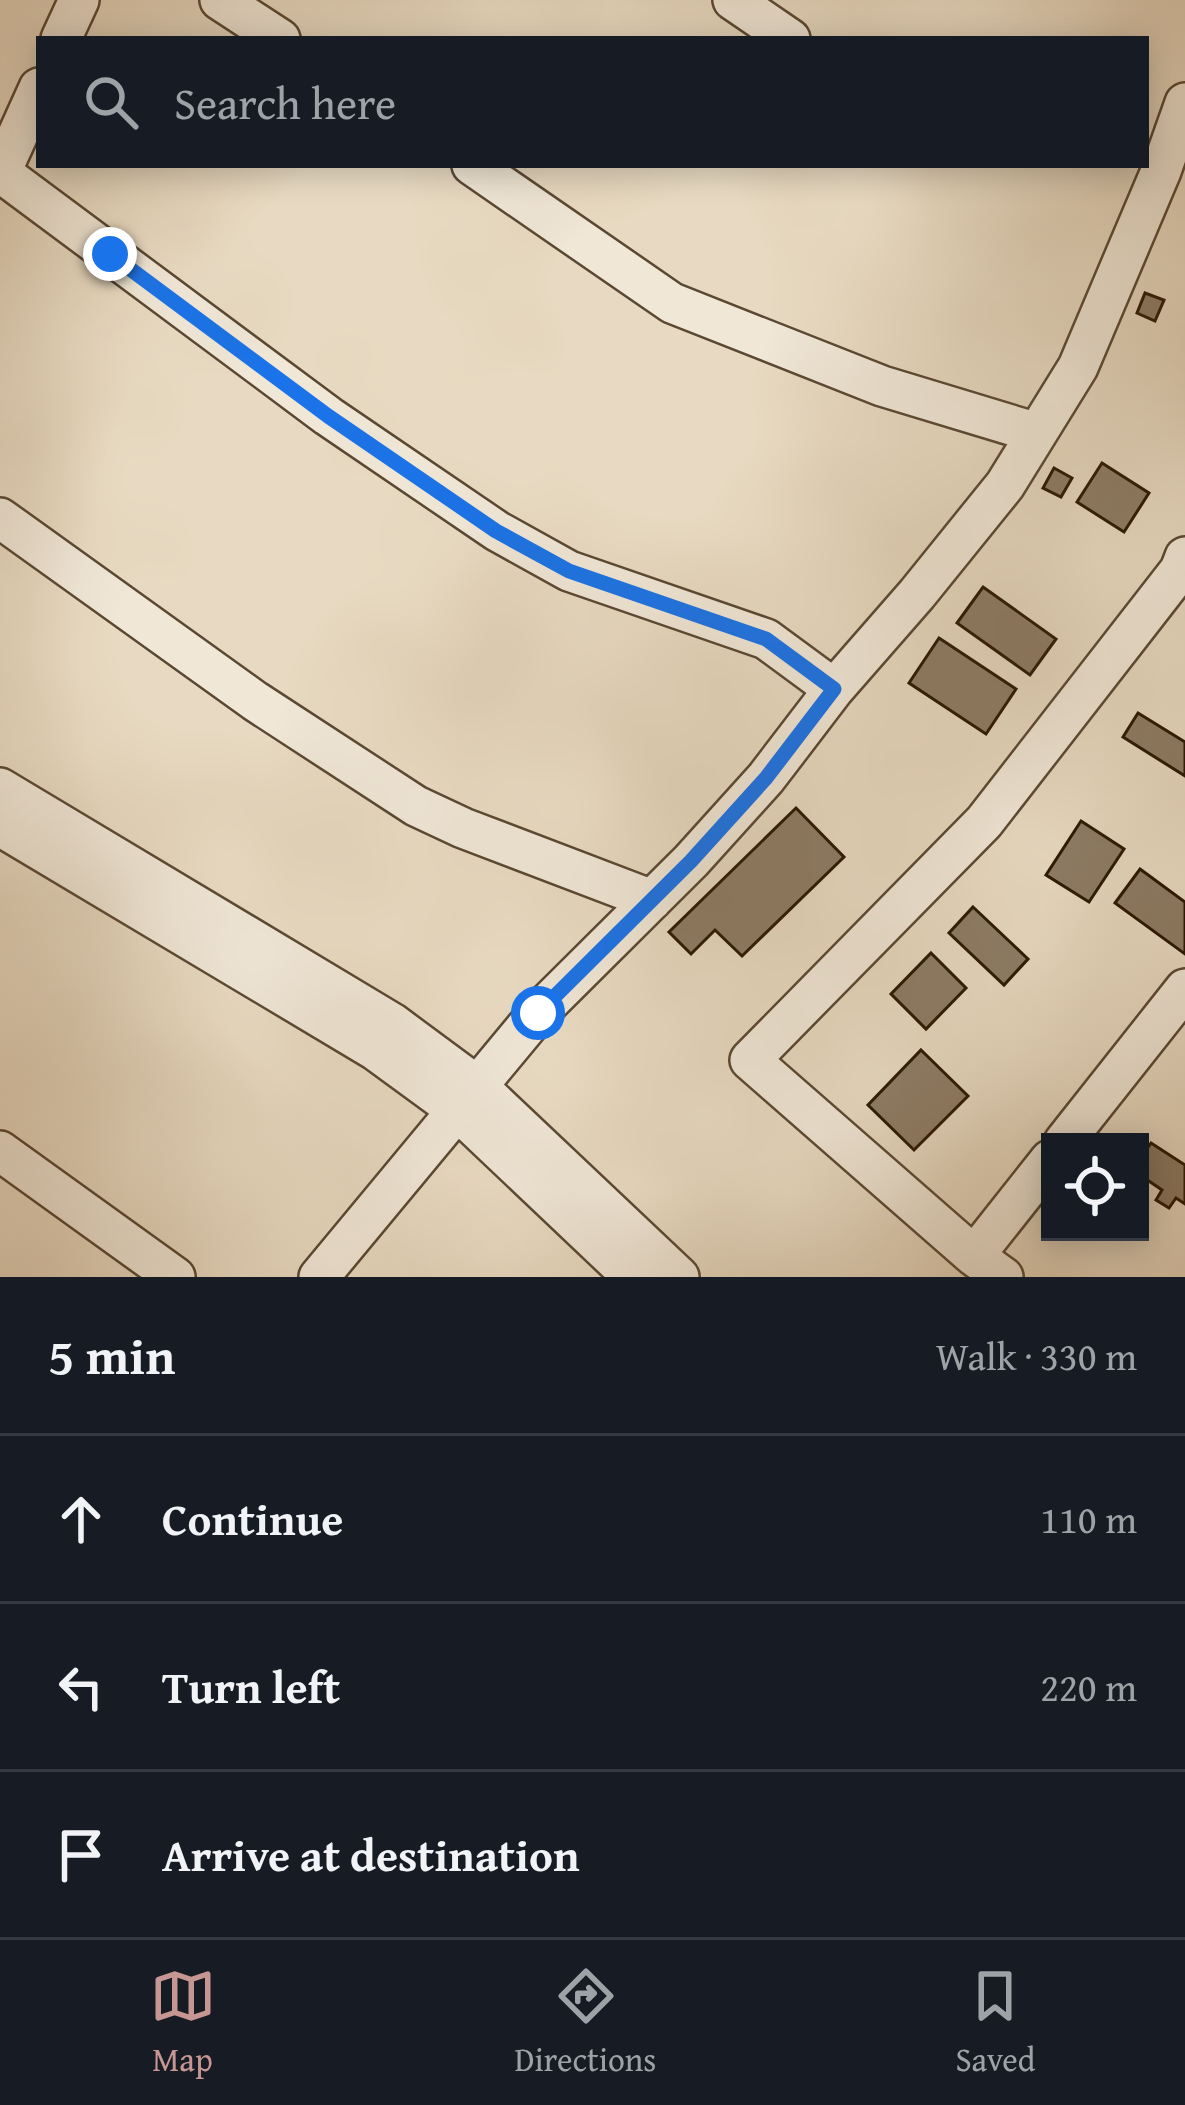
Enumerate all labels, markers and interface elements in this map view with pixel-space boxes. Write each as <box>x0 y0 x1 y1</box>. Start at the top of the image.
search box <box>36 36 1149 168</box>
icon: search <box>78 69 144 135</box>
text: Search here <box>174 70 396 135</box>
route end <box>83 227 137 281</box>
route start <box>511 986 565 1040</box>
map controls <box>1041 1133 1149 1241</box>
button: locate <box>1041 1133 1149 1241</box>
text: 5 min <box>48 1318 175 1393</box>
text: Walk · 330 m <box>936 1327 1137 1384</box>
icon: ahead <box>48 1486 114 1552</box>
text: Continue <box>162 1486 343 1551</box>
text: 110 m <box>1040 1490 1137 1547</box>
icon: left <box>48 1654 114 1720</box>
text: Turn left <box>162 1654 340 1719</box>
text: 220 m <box>1040 1658 1137 1715</box>
icon: arrive <box>48 1822 114 1888</box>
text: Arrive at destination <box>162 1822 580 1887</box>
tab: Map <box>150 1963 216 2083</box>
tab: Directions <box>515 1963 656 2083</box>
tab: Saved <box>956 1963 1035 2083</box>

